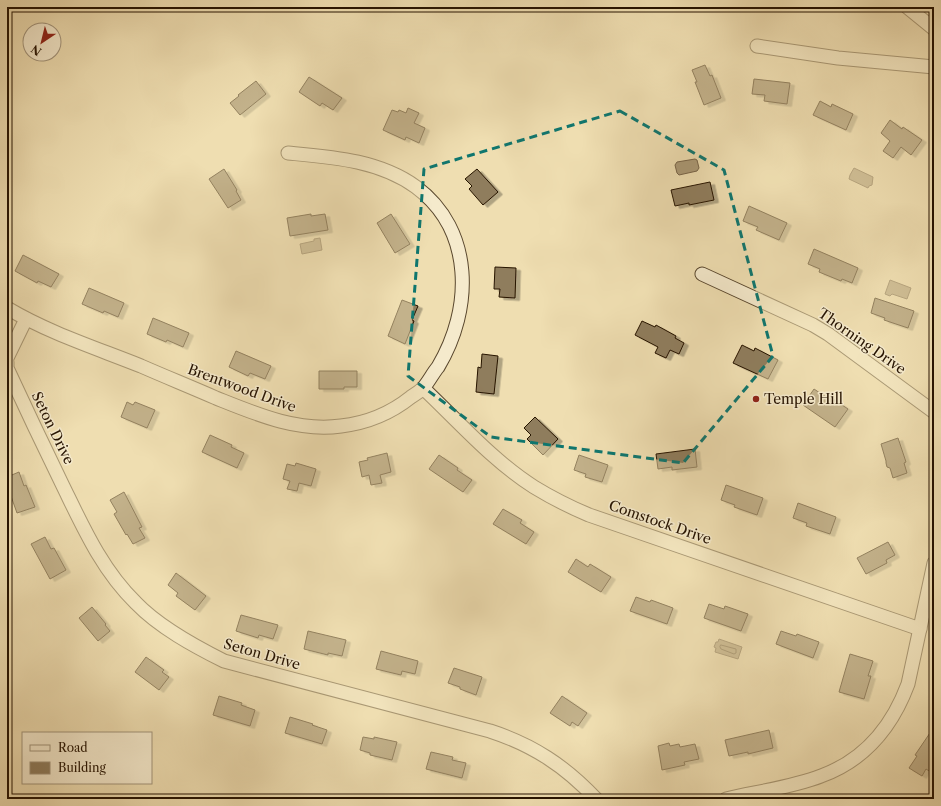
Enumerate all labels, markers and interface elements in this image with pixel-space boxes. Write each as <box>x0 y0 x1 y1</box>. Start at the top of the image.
north arrow <box>22 22 62 62</box>
text: N <box>28 41 44 59</box>
street label: Thorning Drive <box>815 304 909 378</box>
street label: Brentwood Drive <box>185 360 299 416</box>
street label: Seton Drive <box>28 389 78 467</box>
place label: Temple Hill <box>764 390 843 408</box>
marker: Temple Hill <box>751 394 761 404</box>
street label: Comstock Drive <box>606 496 714 548</box>
street label: Seton Drive <box>222 635 302 674</box>
legend <box>22 732 152 784</box>
text: Road <box>58 740 88 755</box>
text: Building <box>58 760 106 775</box>

